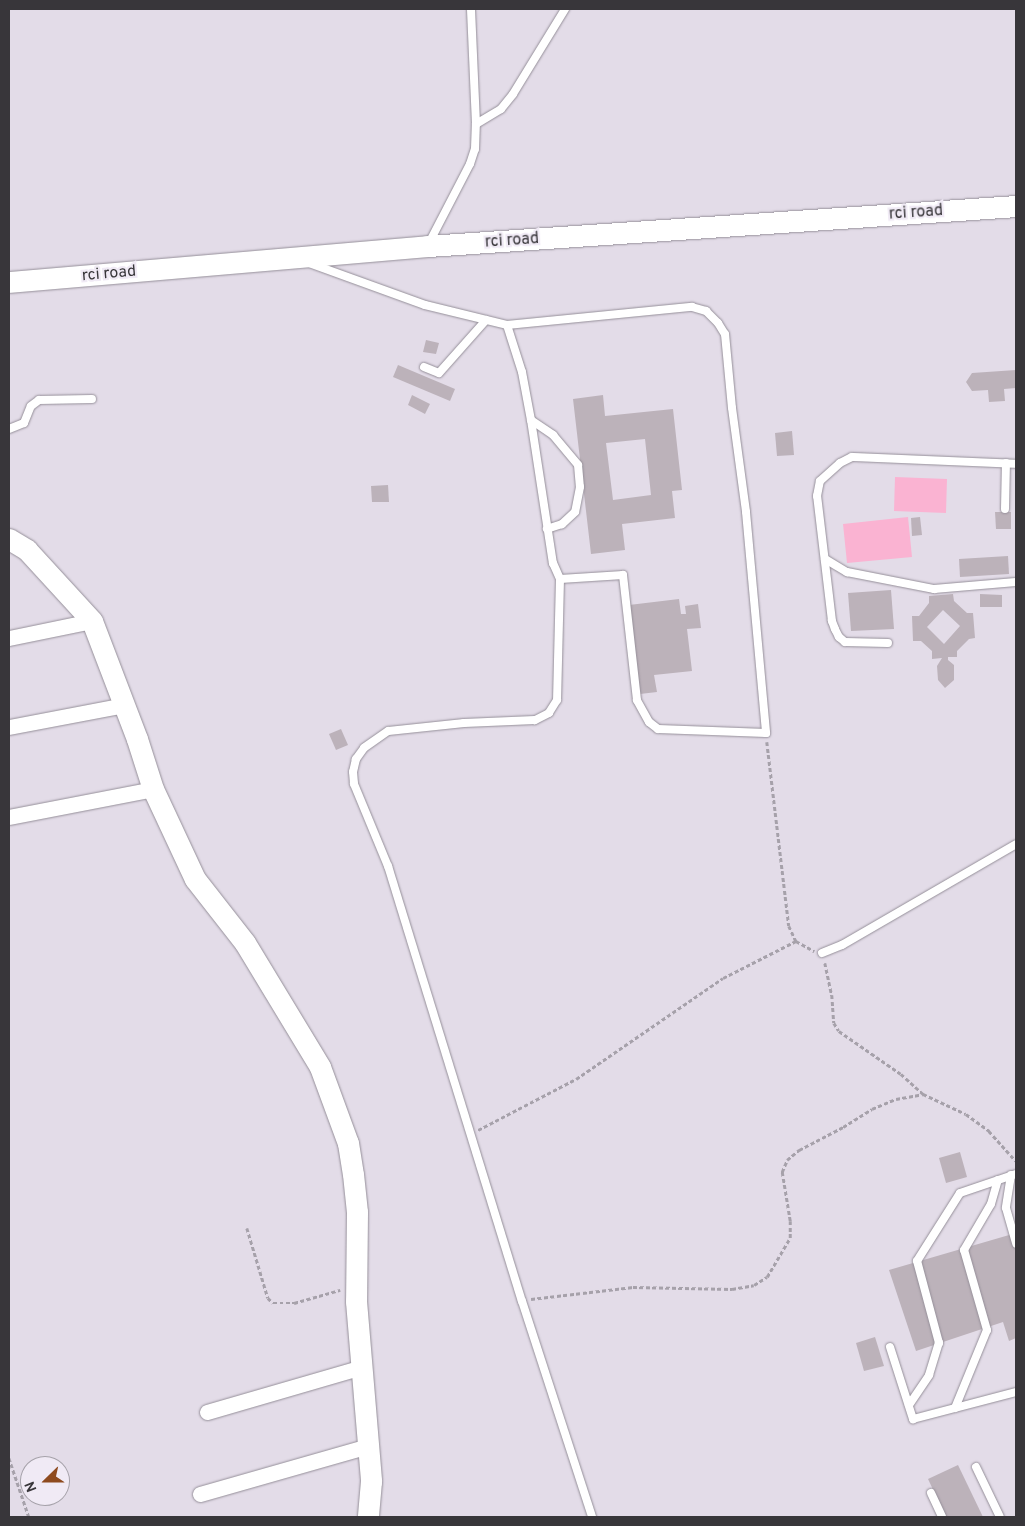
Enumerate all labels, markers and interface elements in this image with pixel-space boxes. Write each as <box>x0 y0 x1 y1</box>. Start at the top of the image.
street label: rci road <box>888 202 944 224</box>
street label: rci road <box>484 230 540 252</box>
street label: rci road <box>81 262 137 286</box>
north arrow <box>20 1456 70 1506</box>
text: N <box>22 1479 41 1494</box>

